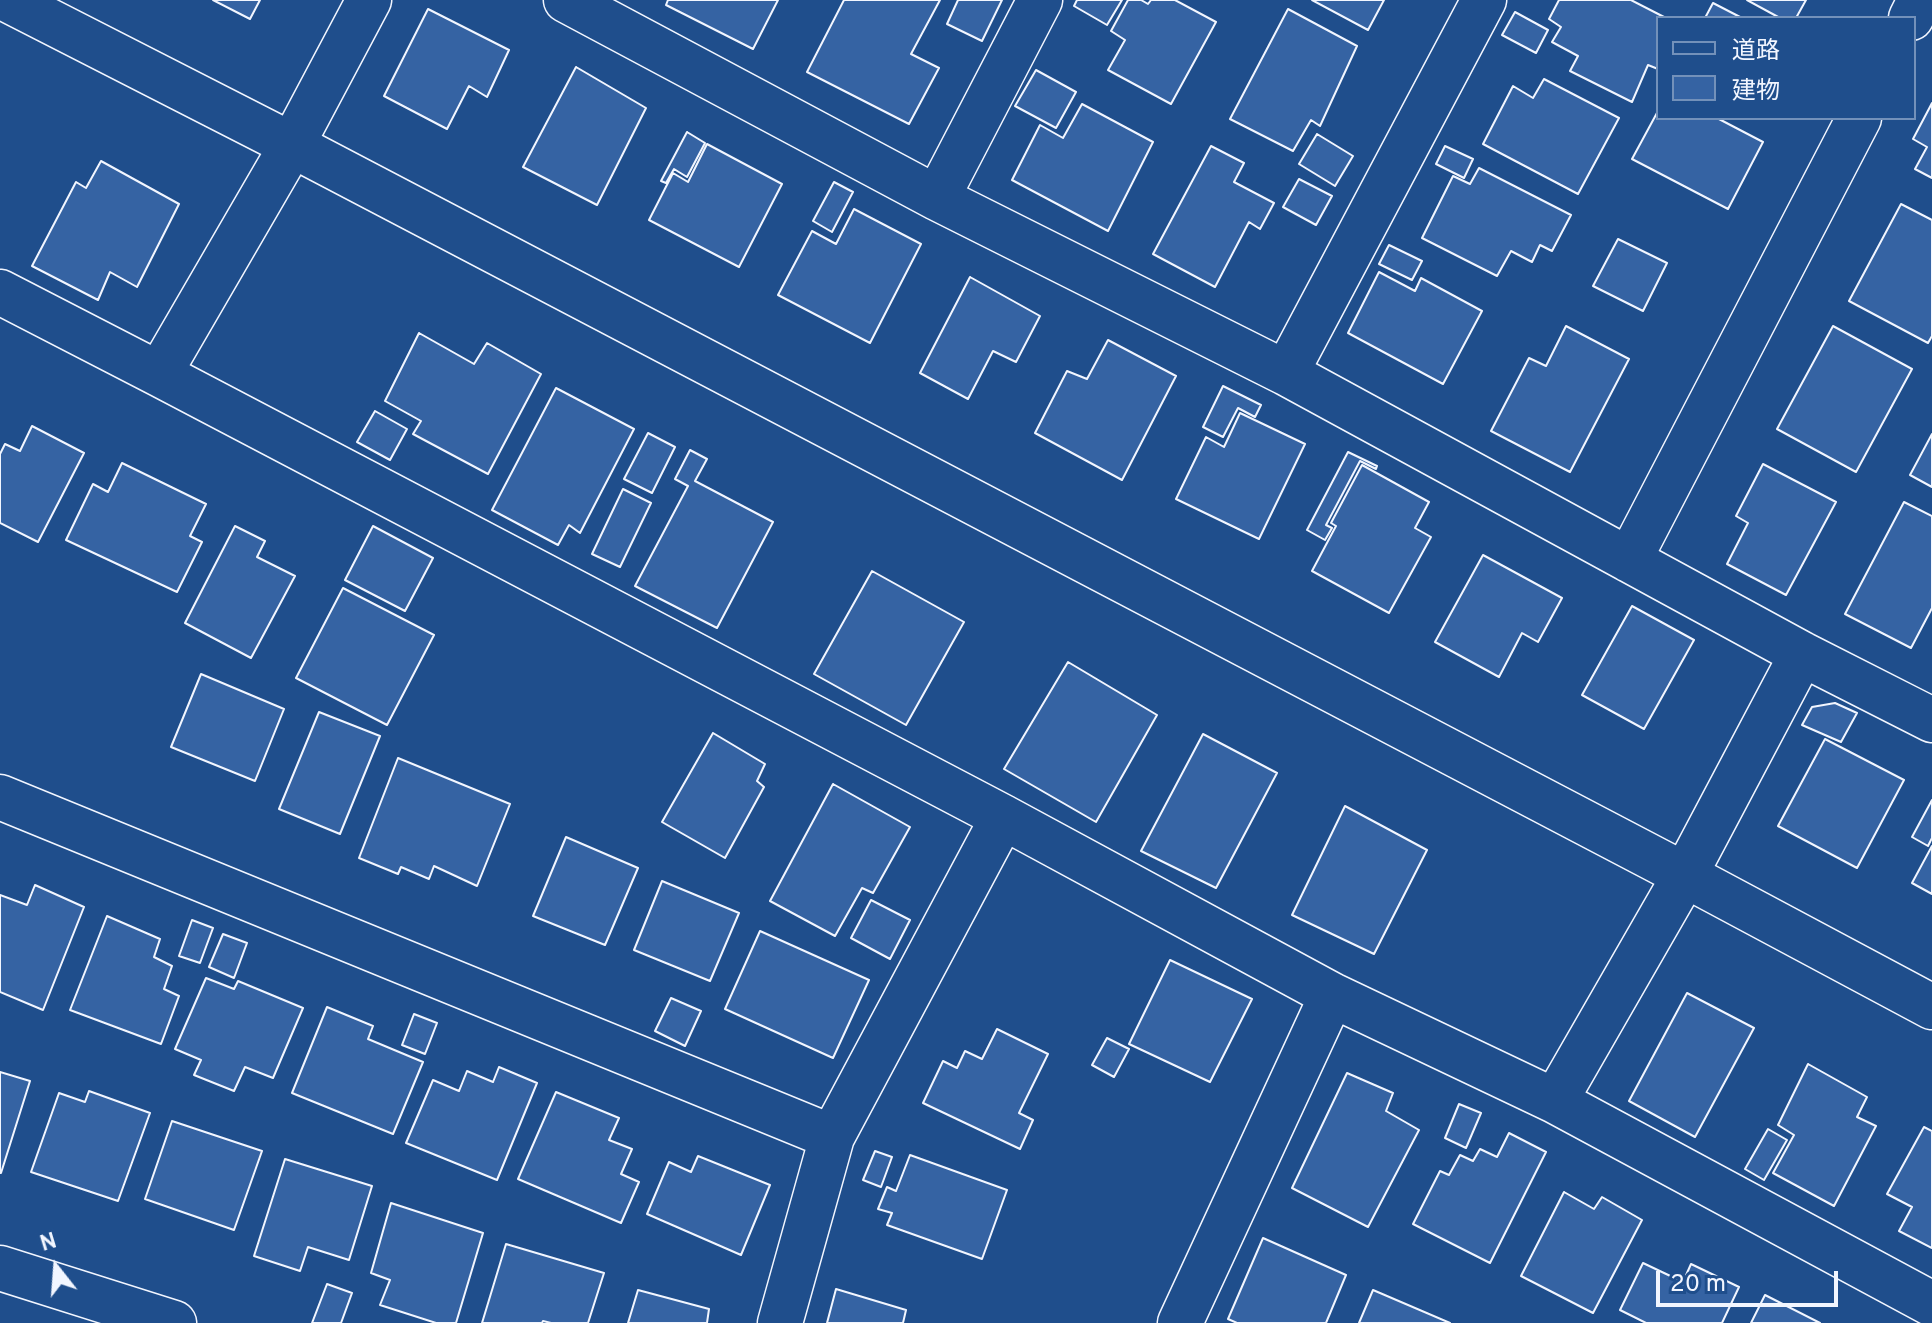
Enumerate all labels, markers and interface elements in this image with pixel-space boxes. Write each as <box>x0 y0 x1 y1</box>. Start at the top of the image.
legend <box>1656 16 1916 120</box>
text: 道路 <box>1732 37 1780 67</box>
text: 建物 <box>1732 77 1780 107</box>
north arrow <box>16 1227 96 1307</box>
text: N <box>37 1228 60 1259</box>
scale bar <box>1660 1255 1842 1305</box>
text: 20 m <box>1670 1270 1726 1300</box>

